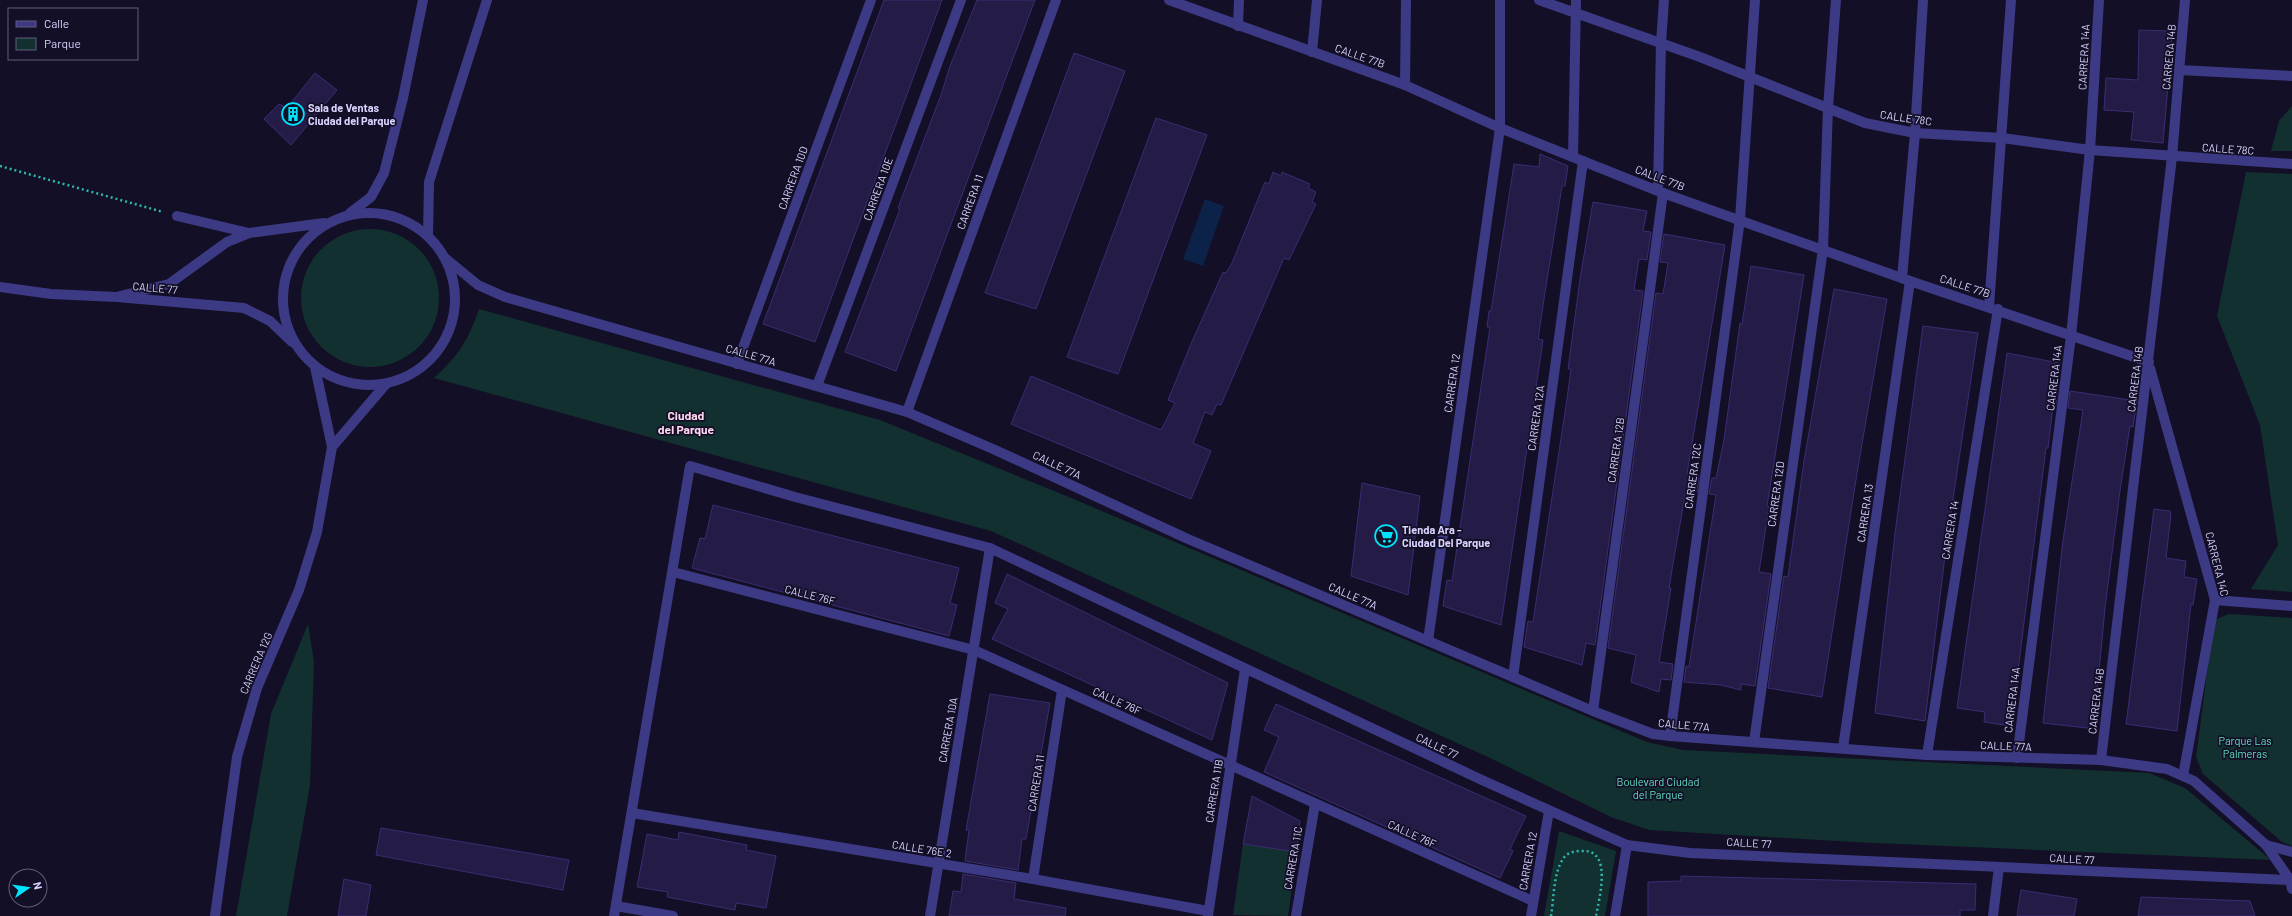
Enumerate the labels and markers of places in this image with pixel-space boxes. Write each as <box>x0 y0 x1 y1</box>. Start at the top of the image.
building icon: Sala de Ventas Ciudad del Parque <box>280 101 306 127</box>
place label: Sala de Ventas Ciudad del Parque <box>308 101 396 127</box>
supermarket icon: Tienda Ara - Ciudad Del Parque <box>1373 523 1399 549</box>
place label: Tienda Ara - Ciudad Del Parque <box>1402 523 1490 549</box>

